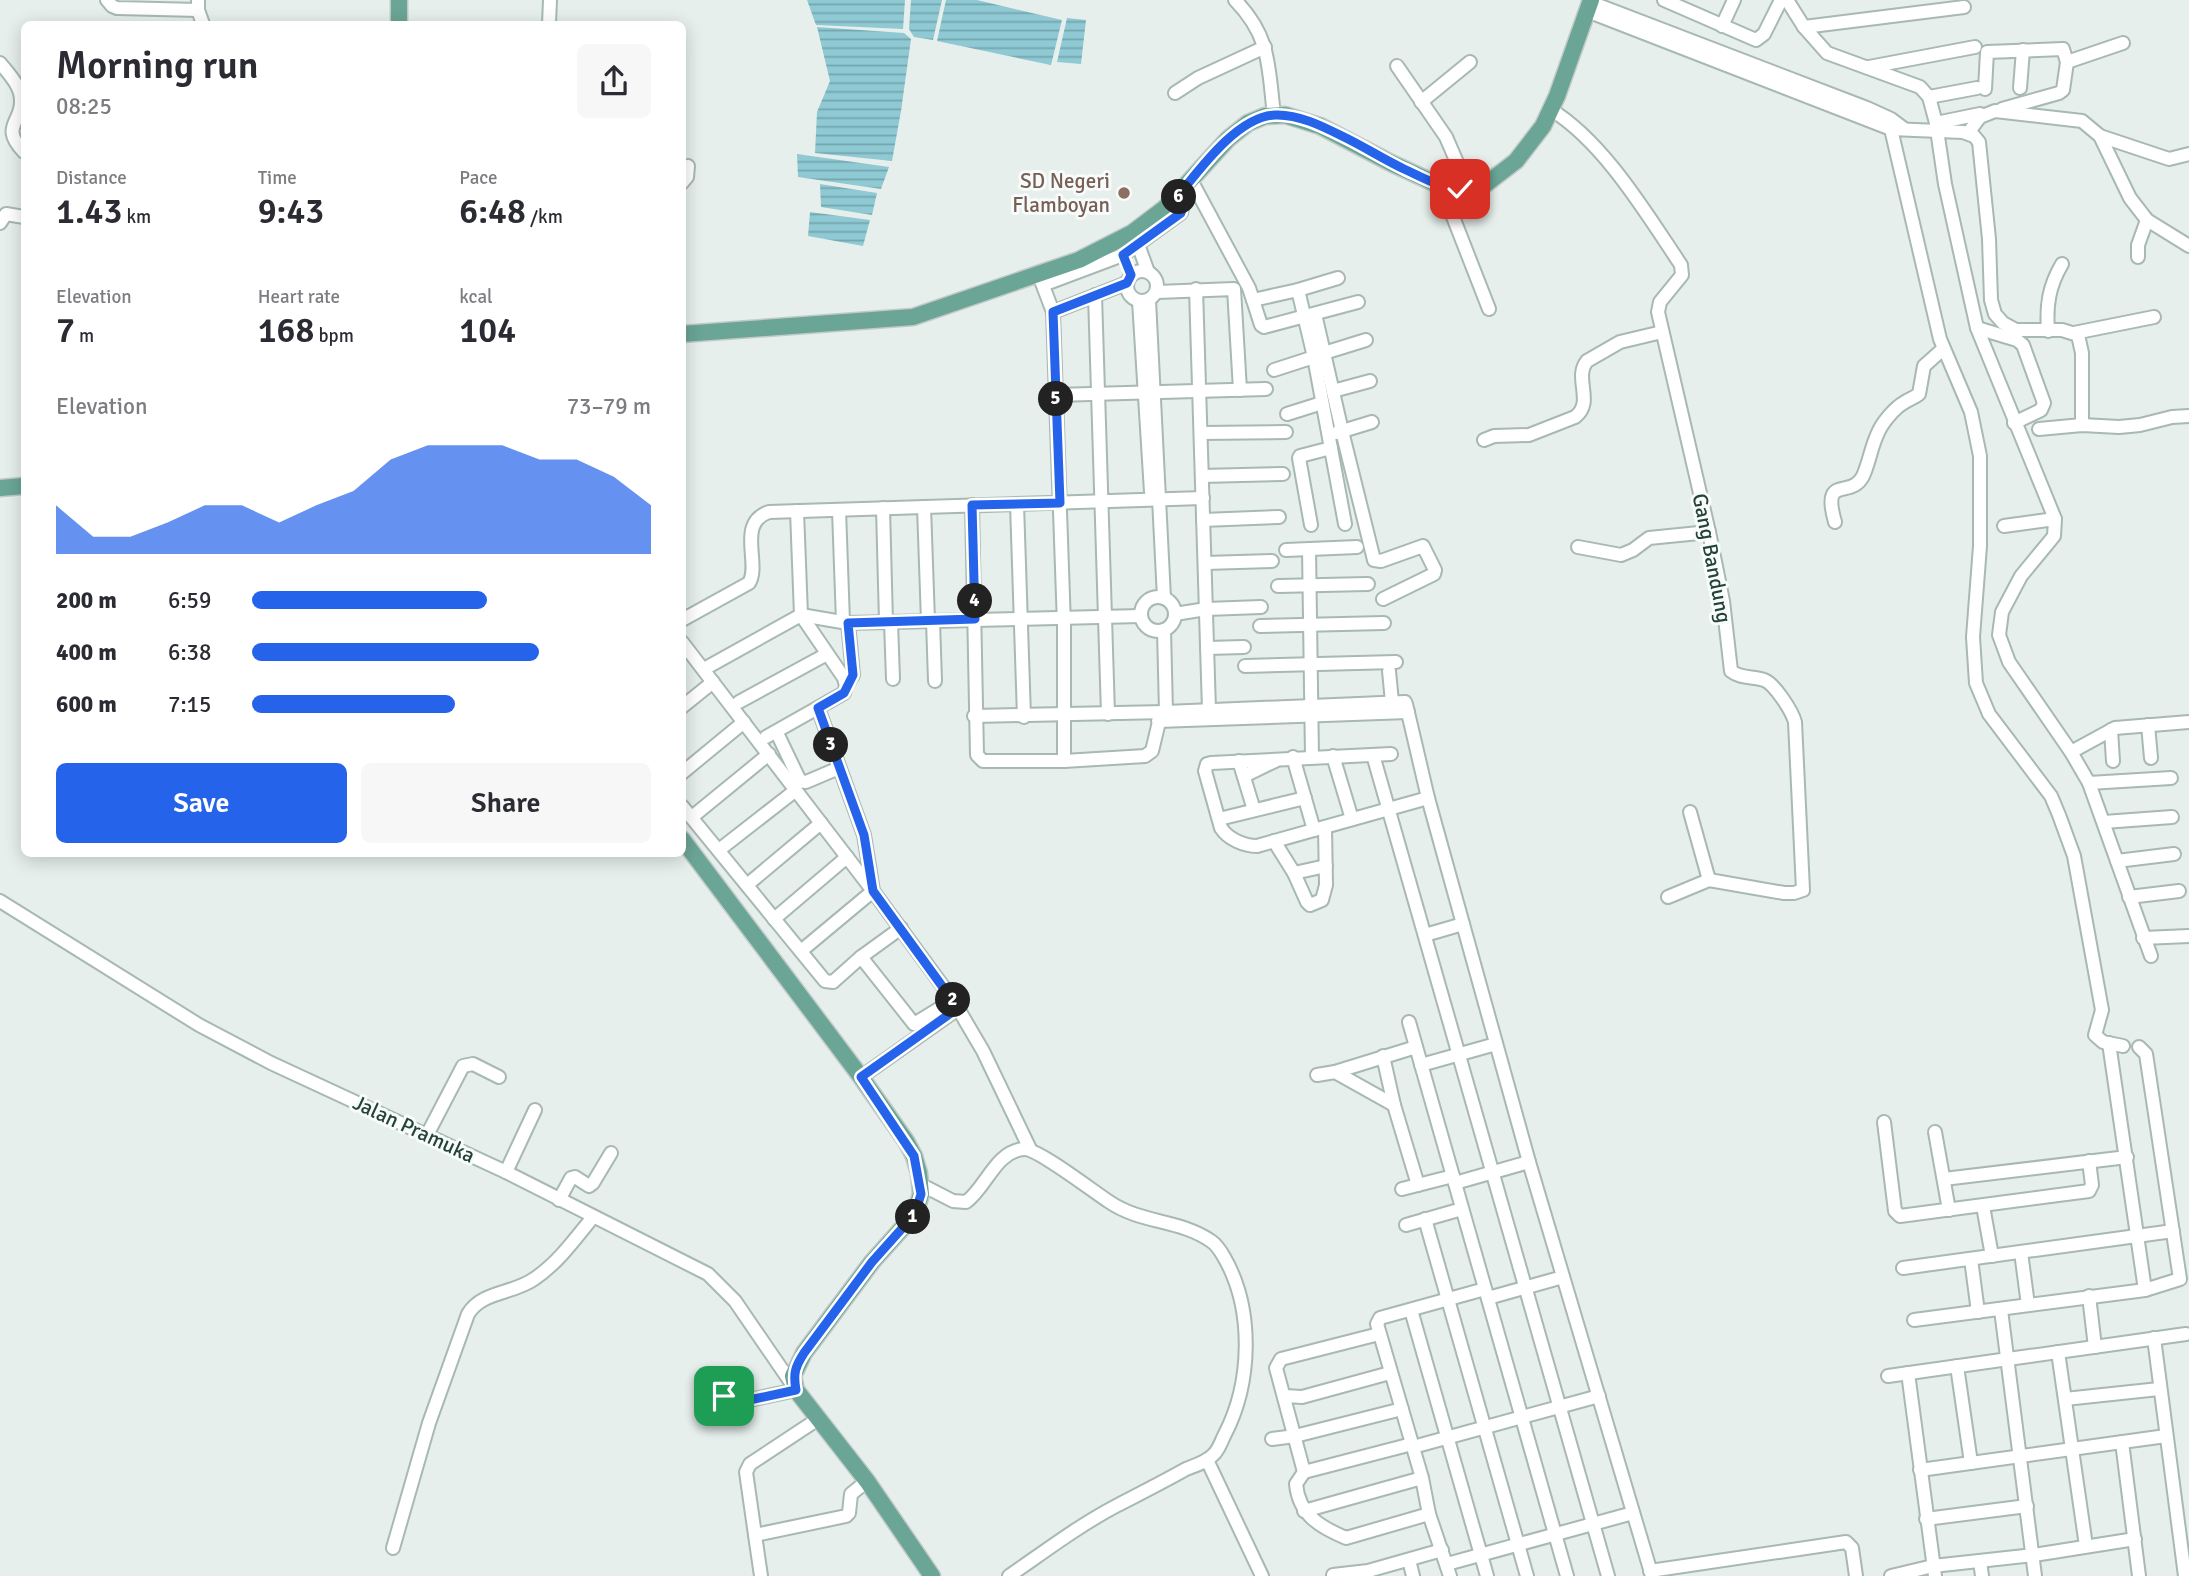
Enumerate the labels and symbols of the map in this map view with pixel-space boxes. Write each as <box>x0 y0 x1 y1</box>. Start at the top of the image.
pin <box>1430 159 1490 219</box>
place label: SD Negeri Flamboyan <box>1012 168 1110 218</box>
pin: 6 <box>1162 180 1196 214</box>
marker: SD Negeri Flamboyan <box>1116 185 1132 201</box>
pin: 5 <box>1038 382 1074 416</box>
street label: Gang Bandung <box>1687 491 1737 625</box>
pin: 4 <box>958 584 992 618</box>
pin: 3 <box>814 728 848 762</box>
pin: 2 <box>936 982 970 1018</box>
street label: Jalan Pramuka <box>349 1089 479 1169</box>
pin: 1 <box>895 1200 930 1234</box>
pin <box>694 1366 754 1426</box>

